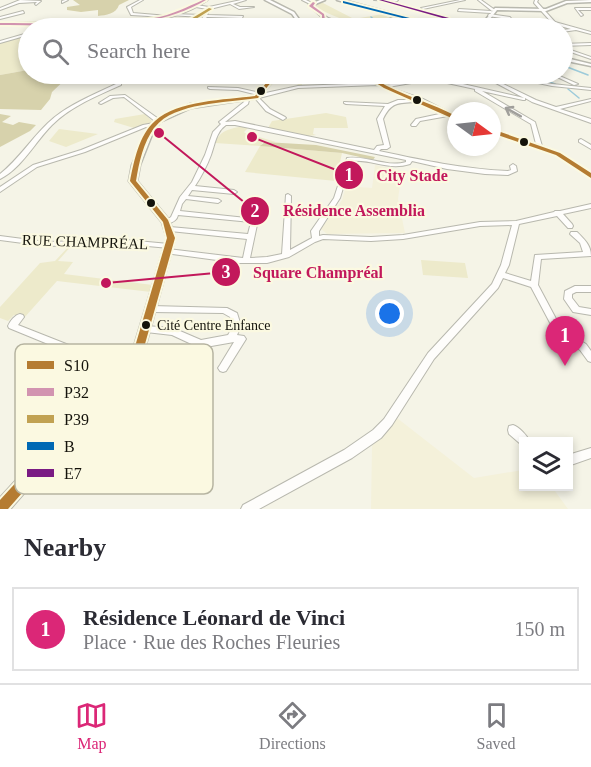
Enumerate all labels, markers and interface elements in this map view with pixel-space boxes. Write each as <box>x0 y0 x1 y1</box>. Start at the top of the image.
search box <box>18 18 573 84</box>
icon: search <box>39 35 72 68</box>
text: Search here <box>87 38 190 63</box>
unlabelled marker <box>255 85 267 97</box>
unlabelled marker <box>411 94 423 106</box>
north arrow <box>447 102 501 156</box>
one-way arrow <box>505 106 522 118</box>
unlabelled marker <box>518 136 530 148</box>
callout: City Stade <box>334 158 459 192</box>
text: 1 <box>345 165 354 185</box>
text: City Stade <box>376 167 448 185</box>
callout: Résidence Assemblia <box>240 194 437 228</box>
unlabelled marker <box>145 197 157 209</box>
text: 2 <box>251 201 260 221</box>
text: Résidence Assemblia <box>283 202 425 219</box>
street label: RUE CHAMPRÉAL <box>22 232 148 252</box>
callout: Square Champréal <box>211 255 395 289</box>
text: 3 <box>222 262 231 282</box>
text: Square Champréal <box>253 264 384 282</box>
your location <box>375 299 404 328</box>
pin: 1 <box>546 316 584 366</box>
place label: Cité Centre Enfance <box>157 318 271 333</box>
marker: Cité Centre Enfance <box>140 319 152 331</box>
legend <box>15 344 213 494</box>
text: S10 <box>64 357 89 374</box>
text: P32 <box>64 384 89 401</box>
text: P39 <box>64 411 89 428</box>
map controls <box>519 437 573 491</box>
button: layers <box>519 437 573 491</box>
text: B <box>64 438 75 455</box>
text: E7 <box>64 465 82 482</box>
text: Nearby <box>24 533 106 562</box>
text: Résidence Léonard de Vinci <box>83 605 345 630</box>
text: 1 <box>41 618 51 640</box>
text: 150 m <box>514 618 565 640</box>
text: Place · Rue des Roches Fleuries <box>83 631 340 653</box>
tab: Map <box>75 699 108 753</box>
tab: Directions <box>259 699 326 753</box>
tab: Saved <box>476 699 516 753</box>

